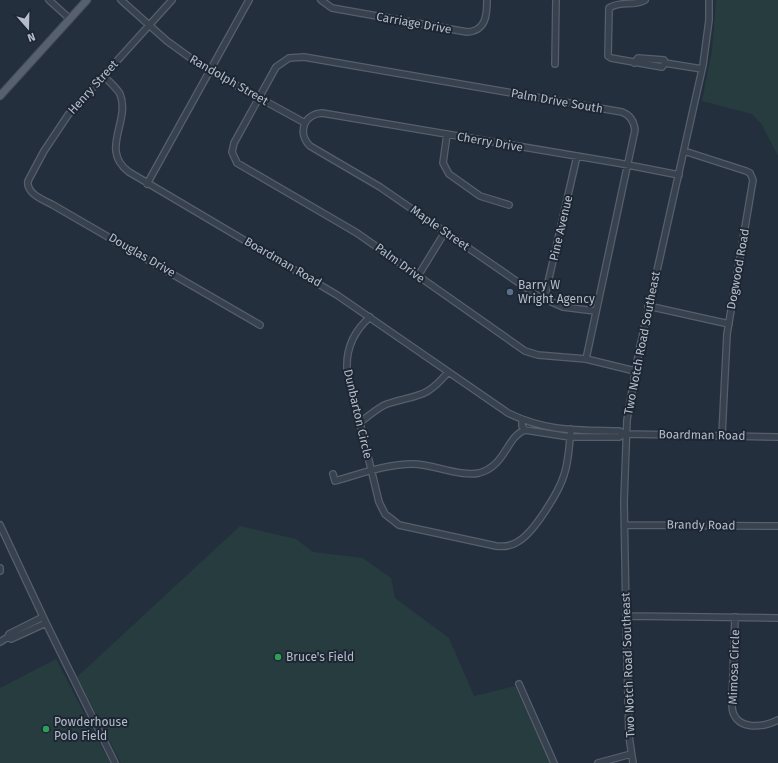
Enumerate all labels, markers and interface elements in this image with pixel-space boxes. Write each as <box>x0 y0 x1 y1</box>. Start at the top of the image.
north arrow <box>8 8 48 48</box>
street label: Carriage Drive <box>375 9 453 37</box>
text: N <box>26 30 37 44</box>
street label: Randolph Street <box>187 52 271 108</box>
street label: Henry Street <box>65 57 121 117</box>
street label: Palm Drive South <box>510 86 604 116</box>
street label: Cherry Drive <box>456 129 524 155</box>
street label: Pine Avenue <box>547 194 575 262</box>
street label: Maple Street <box>408 203 473 254</box>
street label: Dogwood Road <box>724 228 752 310</box>
street label: Douglas Drive <box>106 230 178 280</box>
street label: Boardman Road <box>242 234 324 290</box>
street label: Palm Drive <box>372 240 428 286</box>
street label: Two Notch Road Southeast <box>621 270 663 416</box>
place label: Barry W Wright Agency <box>518 278 595 306</box>
marker: Barry W Wright Agency <box>505 287 515 297</box>
street label: Dunbarton Circle <box>341 368 375 460</box>
street label: Boardman Road <box>658 427 746 443</box>
street label: Brandy Road <box>666 517 736 533</box>
street label: Two Notch Road Southeast <box>618 591 638 738</box>
street label: Mimosa Circle <box>726 629 742 705</box>
place label: Bruce's Field <box>286 650 354 664</box>
marker: Bruce's Field <box>273 652 283 662</box>
place label: Powderhouse Polo Field <box>54 715 128 743</box>
marker: Powderhouse Polo Field <box>41 724 51 734</box>

